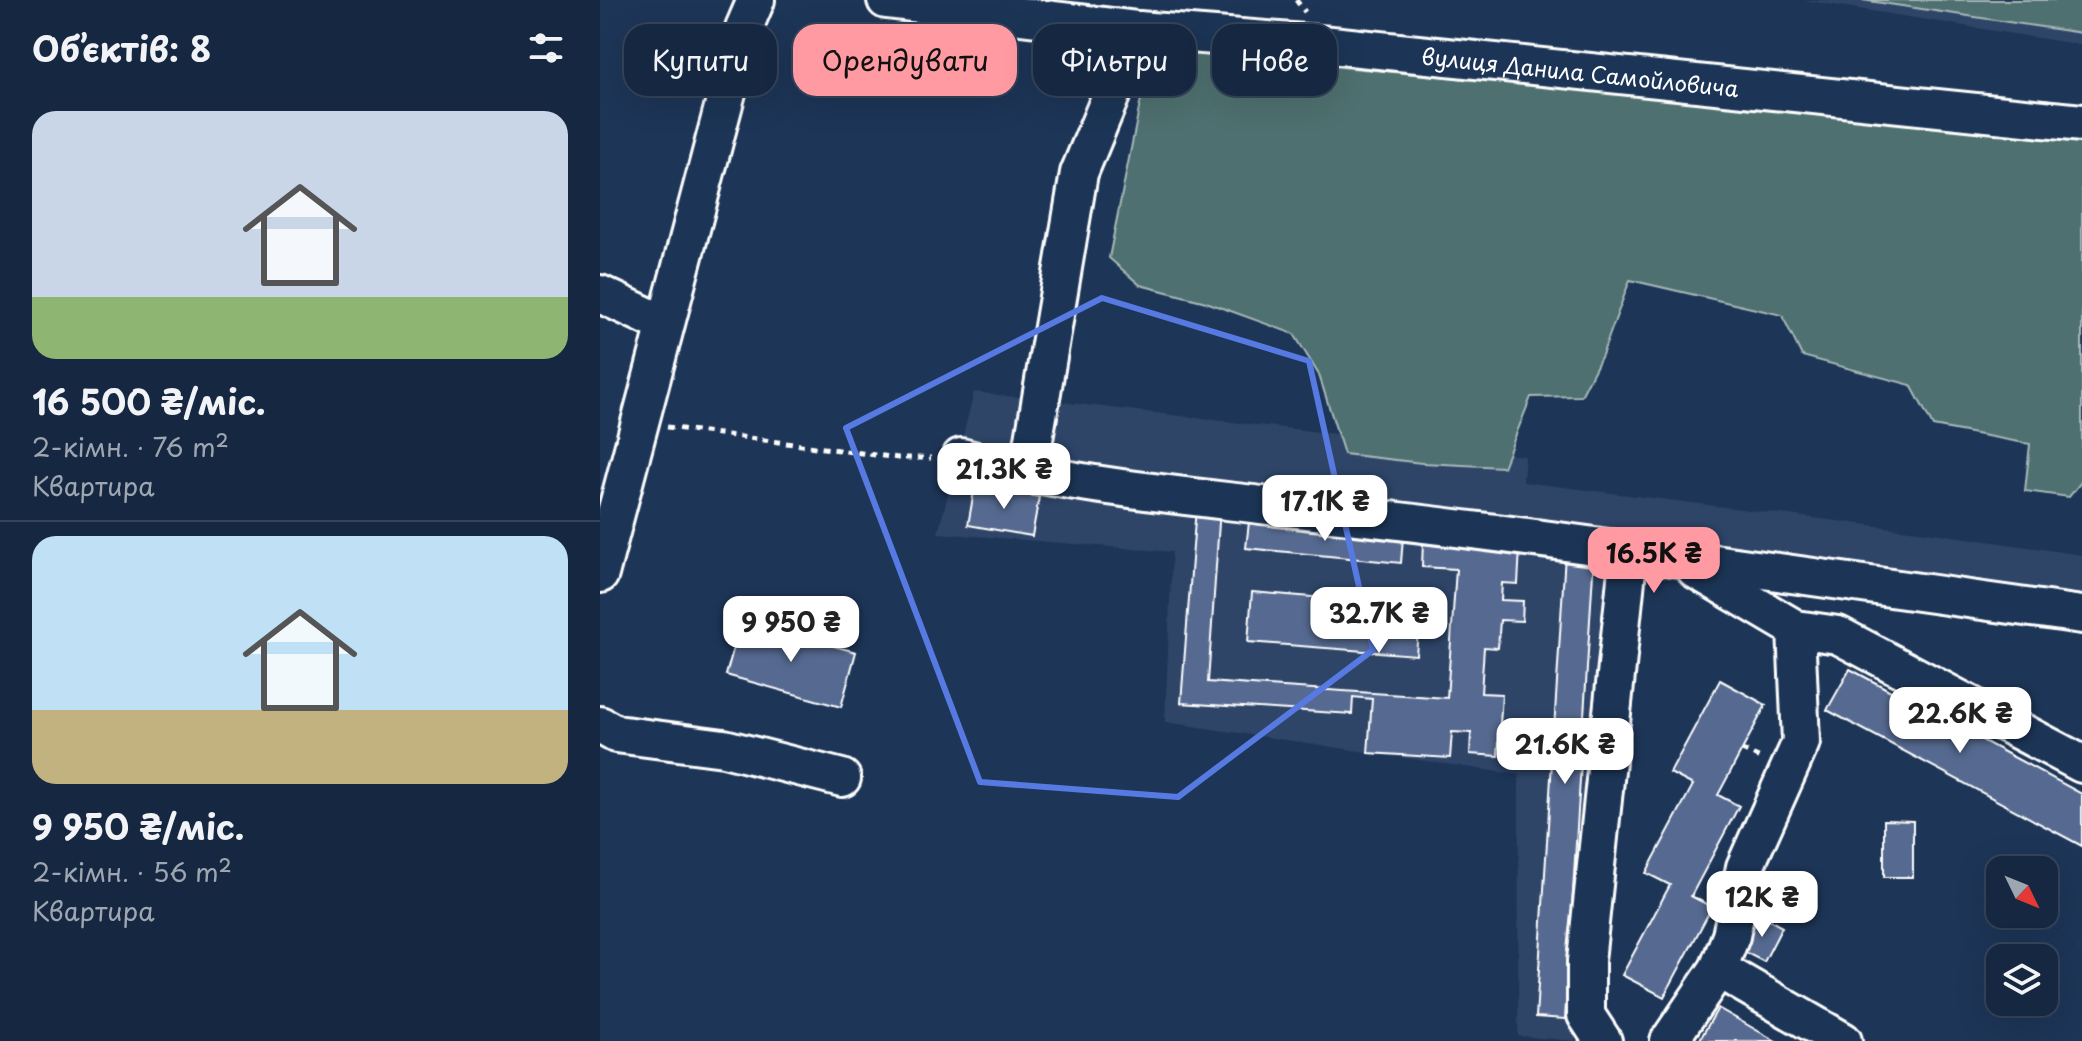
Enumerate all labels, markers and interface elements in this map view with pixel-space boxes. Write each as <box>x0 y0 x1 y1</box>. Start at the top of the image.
text: Об’єктів: 8 <box>32 22 211 74</box>
chip: Купити <box>624 24 777 96</box>
chip: Орендувати <box>793 24 1017 96</box>
chip: Фільтри <box>1033 24 1196 96</box>
chip: Нове <box>1212 24 1337 96</box>
icon: filters <box>524 26 568 70</box>
street label: вулиця Данила Самойловича <box>1420 38 1741 104</box>
icon: home <box>228 163 372 307</box>
text: 16 500 ₴/міс. <box>32 375 266 427</box>
text: 2-кімн. · 76 m² <box>32 427 229 466</box>
pin: 21.3K ₴ <box>930 443 1078 511</box>
text: 21.3K ₴ <box>955 449 1053 488</box>
text: Квартира <box>32 466 155 505</box>
pin: 17.1K ₴ <box>1251 475 1399 543</box>
text: 17.1K ₴ <box>1280 481 1370 520</box>
pin: 16.5K ₴ <box>1580 527 1728 595</box>
text: 16.5K ₴ <box>1606 533 1702 572</box>
pin: 32.7K ₴ <box>1305 587 1453 655</box>
icon: home <box>228 588 372 732</box>
text: 32.7K ₴ <box>1328 593 1430 632</box>
pin: 9 950 ₴ <box>717 596 865 664</box>
text: 9 950 ₴ <box>741 602 841 641</box>
pin: 22.6K ₴ <box>1886 687 2034 755</box>
text: 22.6K ₴ <box>1907 693 2013 732</box>
pin: 21.6K ₴ <box>1491 718 1639 786</box>
text: 21.6K ₴ <box>1514 724 1616 763</box>
text: 9 950 ₴/міс. <box>32 800 244 852</box>
text: 2-кімн. · 56 m² <box>32 852 232 891</box>
north arrow <box>1986 856 2058 928</box>
map controls <box>1986 856 2058 1016</box>
pin: 12K ₴ <box>1706 871 1818 939</box>
text: 12K ₴ <box>1725 877 1799 916</box>
text: Квартира <box>32 891 155 930</box>
button: layers <box>1986 944 2058 1016</box>

